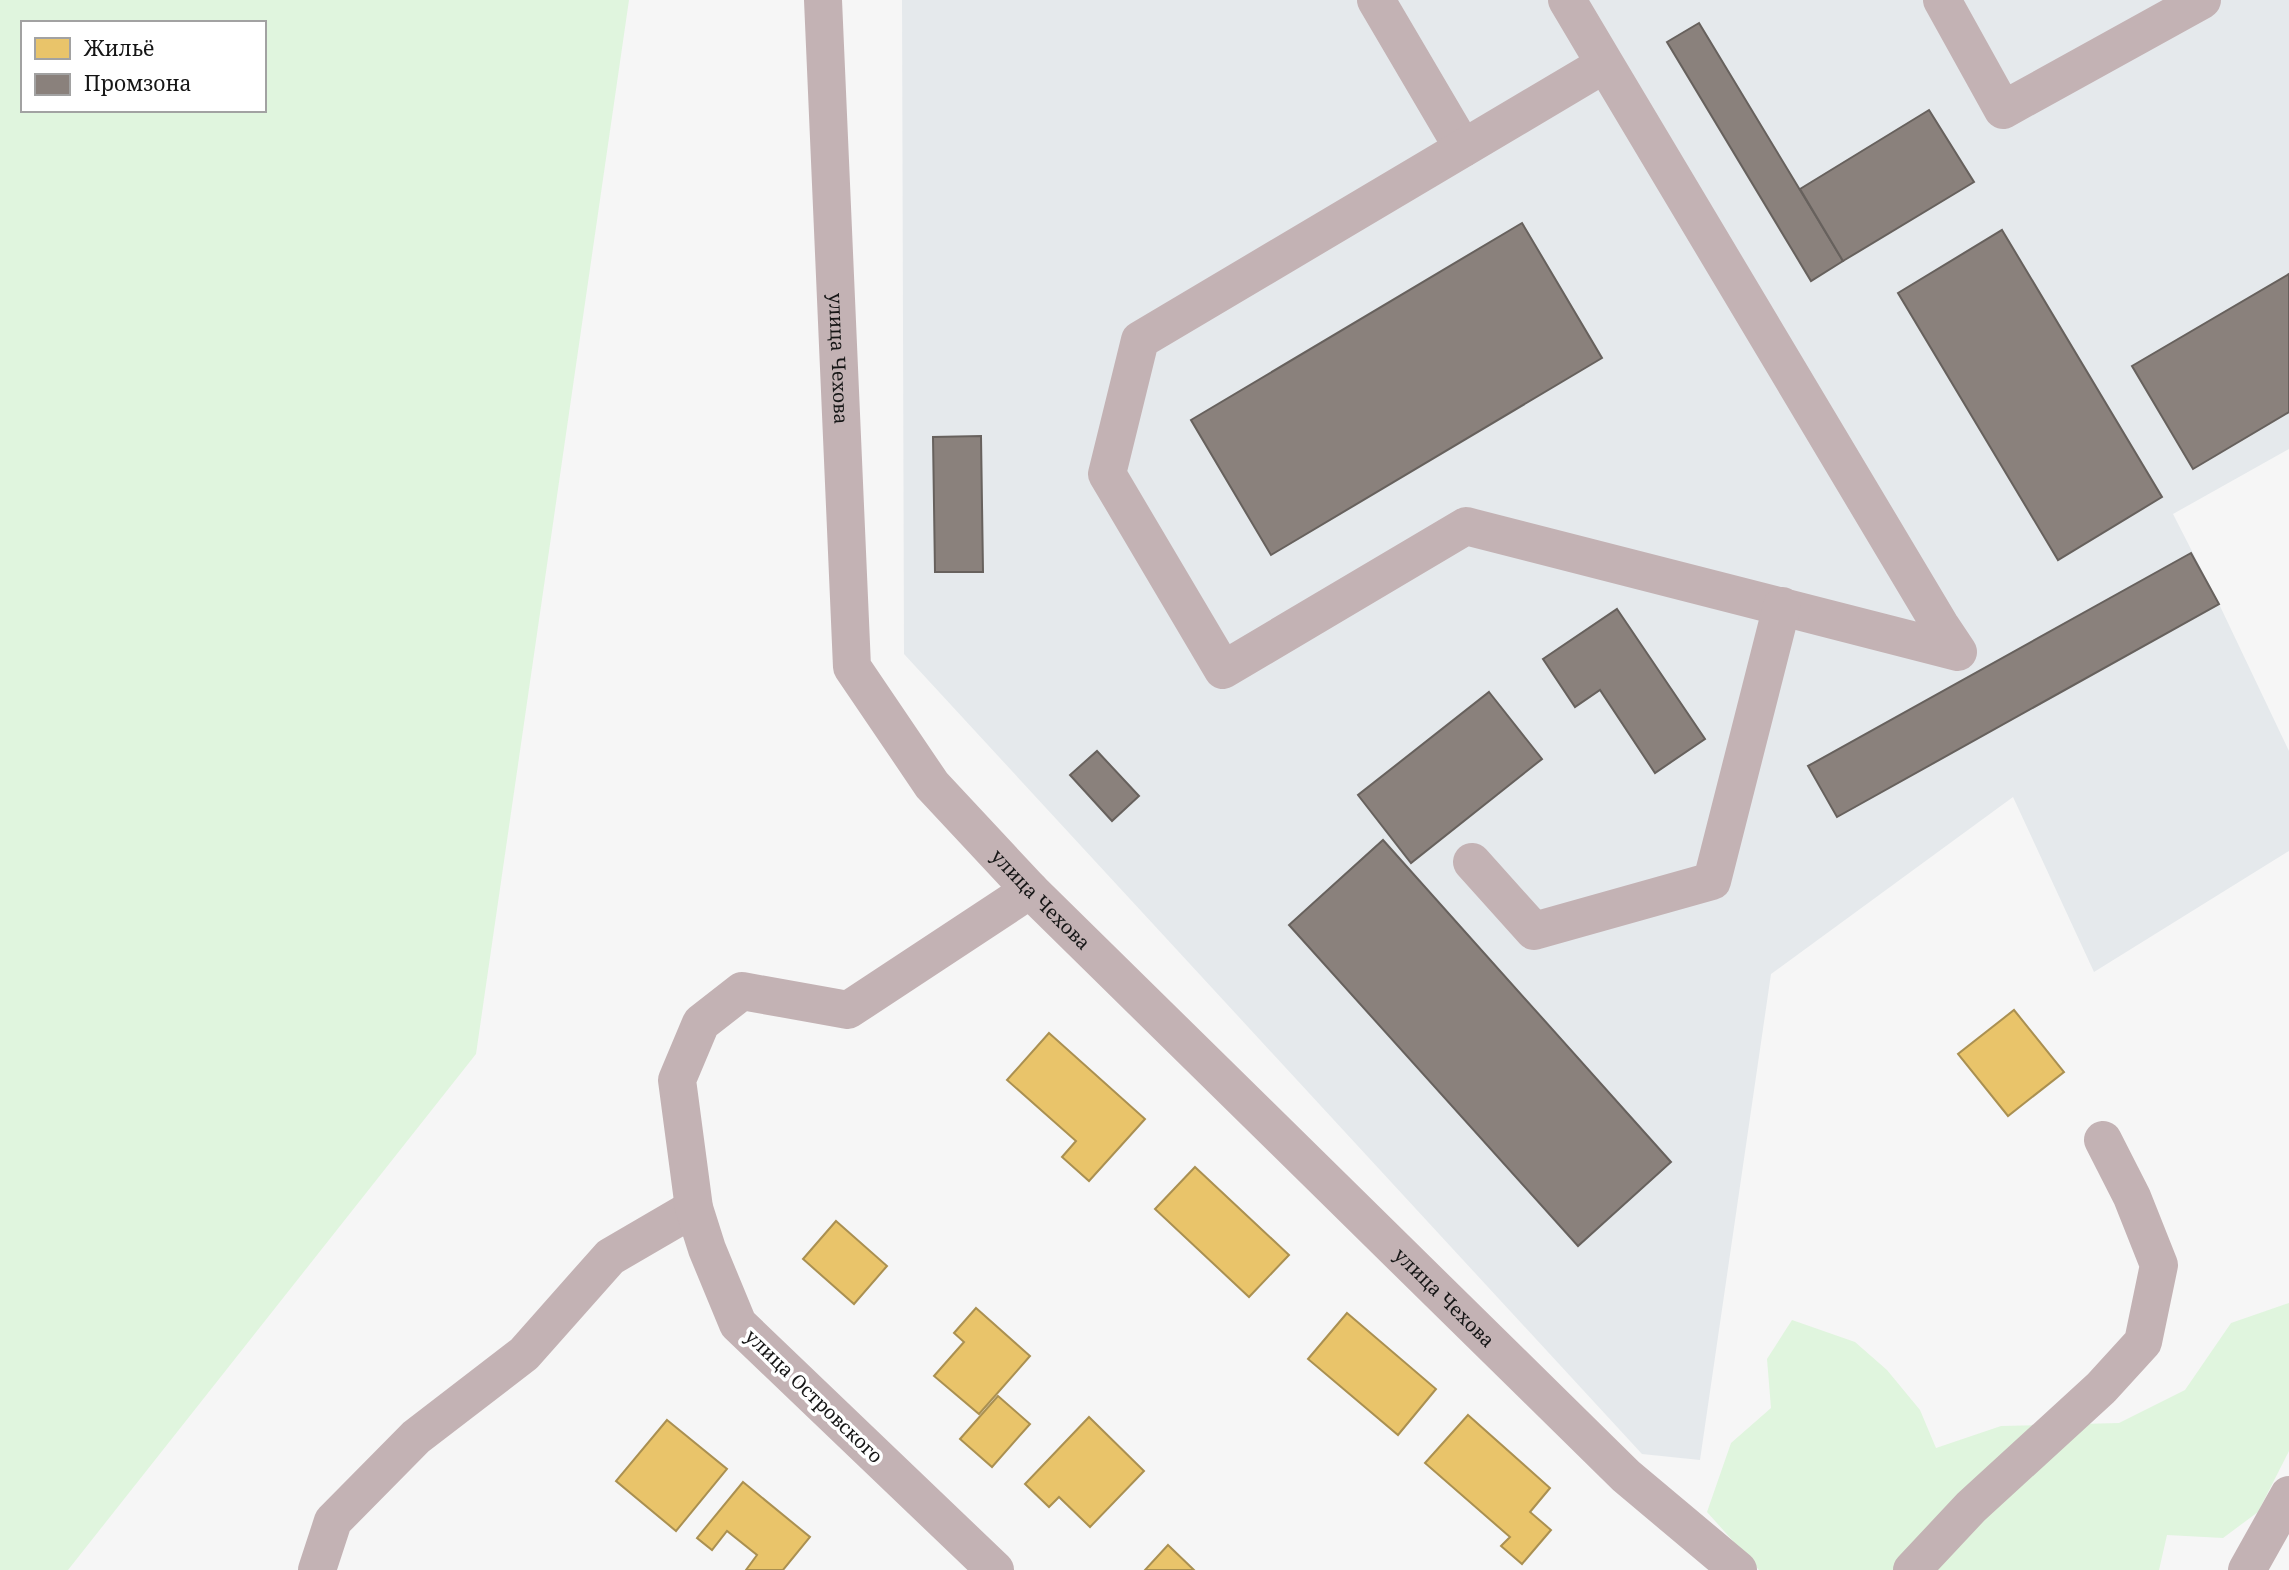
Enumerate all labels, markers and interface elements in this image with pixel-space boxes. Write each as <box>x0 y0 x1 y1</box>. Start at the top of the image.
legend <box>21 21 266 112</box>
text: Жильё <box>83 34 154 62</box>
text: Промзона <box>84 69 192 97</box>
street label: улица Чехова <box>823 292 854 425</box>
street label: улица Чехова <box>985 843 1096 955</box>
street label: улица Чехова <box>1388 1242 1500 1353</box>
street label: улица Островского <box>739 1323 889 1469</box>

